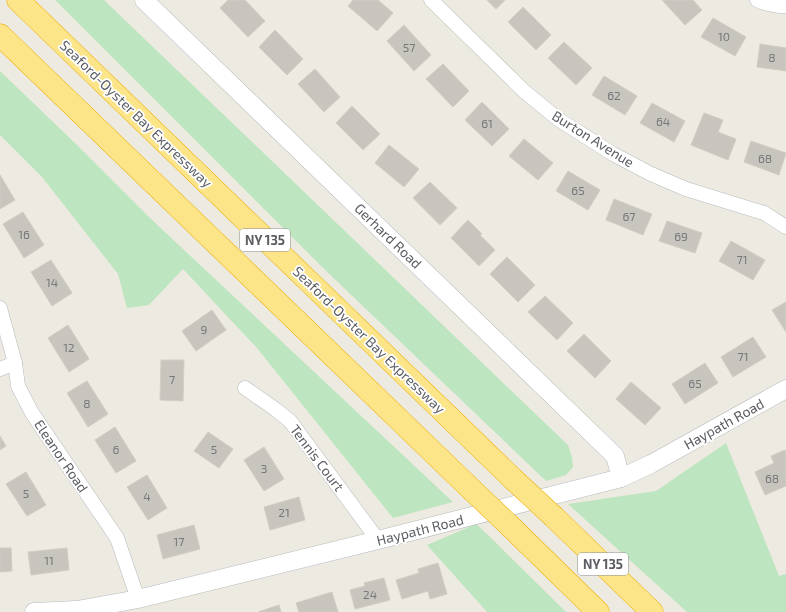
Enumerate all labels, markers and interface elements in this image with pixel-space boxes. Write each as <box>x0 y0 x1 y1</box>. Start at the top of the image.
house number: 10 <box>718 29 730 43</box>
street label: Seaford-Oyster Bay Expressway <box>57 36 216 191</box>
house number: 57 <box>403 40 415 54</box>
house number: 8 <box>768 50 776 64</box>
house number: 62 <box>607 88 621 102</box>
street label: Burton Avenue <box>549 107 637 171</box>
house number: 64 <box>656 114 670 128</box>
house number: 61 <box>481 116 493 130</box>
house number: 68 <box>758 151 772 165</box>
house number: 65 <box>571 183 585 197</box>
street label: Gerhard Road <box>351 199 425 272</box>
house number: 67 <box>622 209 636 223</box>
house number: 16 <box>18 227 30 241</box>
road number: NY 135 <box>240 229 290 251</box>
house number: 69 <box>674 229 688 243</box>
house number: 71 <box>737 252 747 266</box>
street label: Seaford-Oyster Bay Expressway <box>290 262 449 417</box>
house number: 14 <box>46 275 58 289</box>
house number: 9 <box>201 322 208 336</box>
house number: 12 <box>63 340 75 354</box>
house number: 71 <box>738 349 748 363</box>
house number: 7 <box>169 372 175 386</box>
house number: 65 <box>688 376 702 390</box>
street label: Haypath Road <box>681 395 767 453</box>
house number: 8 <box>83 396 91 410</box>
street label: Eleanor Road <box>31 416 92 495</box>
street label: Tennis Court <box>287 421 348 494</box>
house number: 6 <box>113 442 120 456</box>
house number: 5 <box>211 442 217 456</box>
house number: 3 <box>261 461 267 475</box>
house number: 68 <box>765 471 779 485</box>
house number: 5 <box>23 486 29 500</box>
house number: 4 <box>143 489 151 503</box>
house number: 21 <box>278 505 290 519</box>
street label: Haypath Road <box>375 510 465 549</box>
house number: 17 <box>174 534 184 548</box>
house number: 11 <box>44 553 54 567</box>
road number: NY 135 <box>578 553 628 575</box>
house number: 24 <box>363 587 377 601</box>

